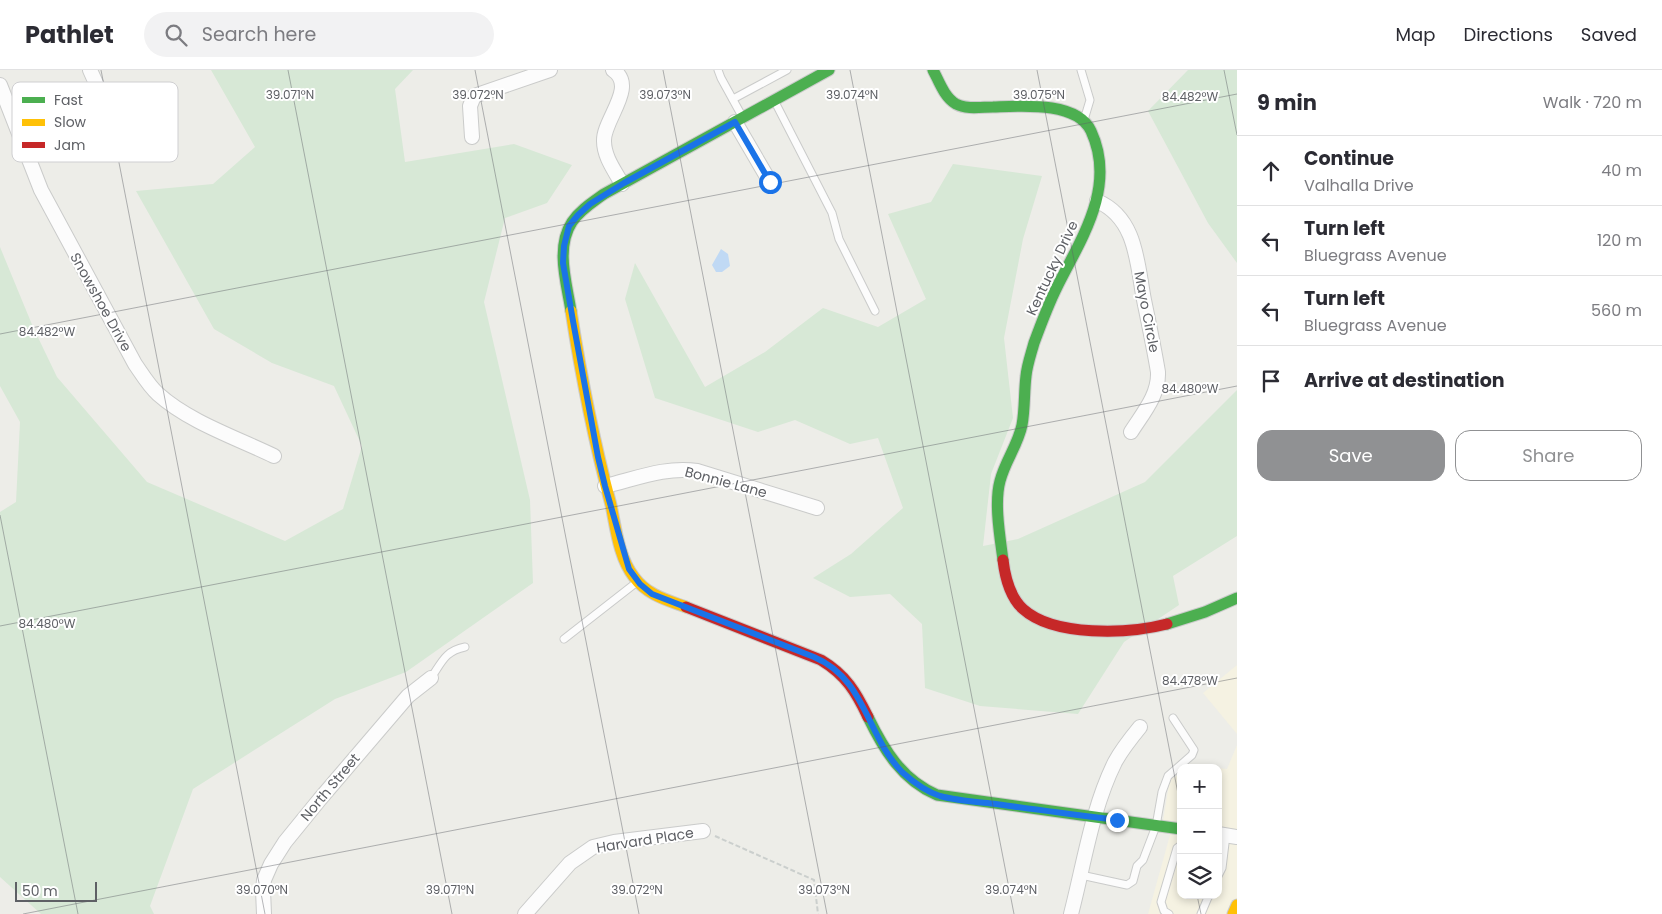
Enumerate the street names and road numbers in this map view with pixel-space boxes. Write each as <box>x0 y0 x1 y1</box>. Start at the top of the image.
street label: Kentucky Drive <box>1021 217 1083 319</box>
street label: Snowshoe Drive <box>65 249 137 355</box>
street label: Mayo Circle <box>1129 270 1165 355</box>
street label: Bonnie Lane <box>683 461 770 503</box>
street label: North Street <box>296 749 364 825</box>
street label: Harvard Place <box>595 822 695 858</box>

